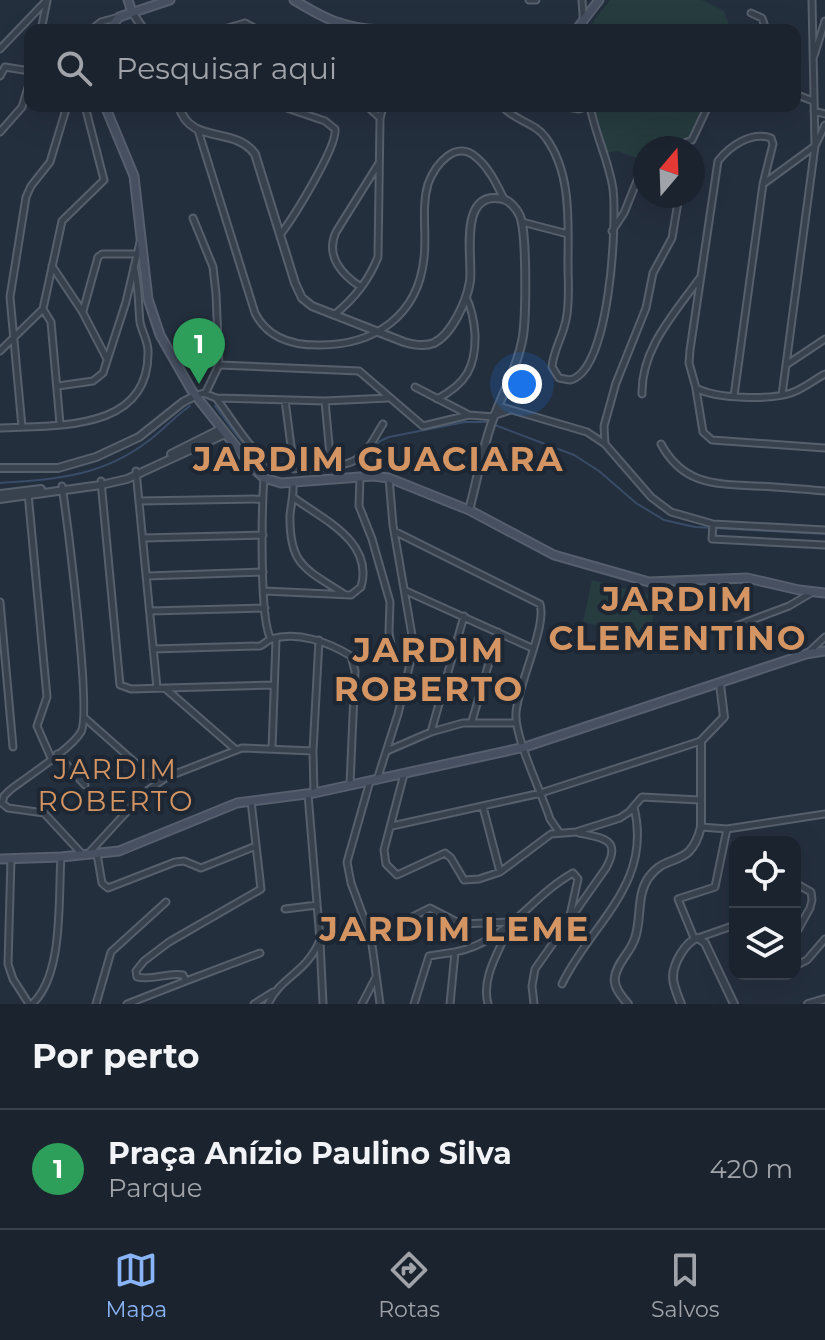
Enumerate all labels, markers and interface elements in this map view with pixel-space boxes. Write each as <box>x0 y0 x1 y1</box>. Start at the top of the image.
search box <box>24 24 801 112</box>
icon: search <box>52 46 96 90</box>
text: Pesquisar aqui <box>116 50 337 87</box>
north arrow <box>633 136 705 208</box>
pin: 1 <box>173 318 225 384</box>
your location <box>502 364 542 404</box>
district label: JARDIM GUACIARA <box>192 438 565 480</box>
district label: JARDIM CLEMENTINO <box>548 578 808 659</box>
district label: JARDIM ROBERTO <box>334 629 524 710</box>
district label: JARDIM ROBERTO <box>38 752 194 818</box>
map controls <box>729 836 801 980</box>
button: locate <box>729 836 801 908</box>
district label: JARDIM LEME <box>319 908 590 950</box>
button: layers <box>729 908 801 980</box>
text: Por perto <box>32 1035 200 1077</box>
text: Praça Anízio Paulino Silva <box>108 1135 512 1172</box>
text: 1 <box>53 1153 63 1185</box>
text: 420 m <box>710 1153 793 1185</box>
text: Parque <box>108 1172 203 1204</box>
tab: Mapa <box>105 1248 167 1323</box>
tab: Rotas <box>378 1248 440 1323</box>
tab: Salvos <box>651 1248 720 1323</box>

